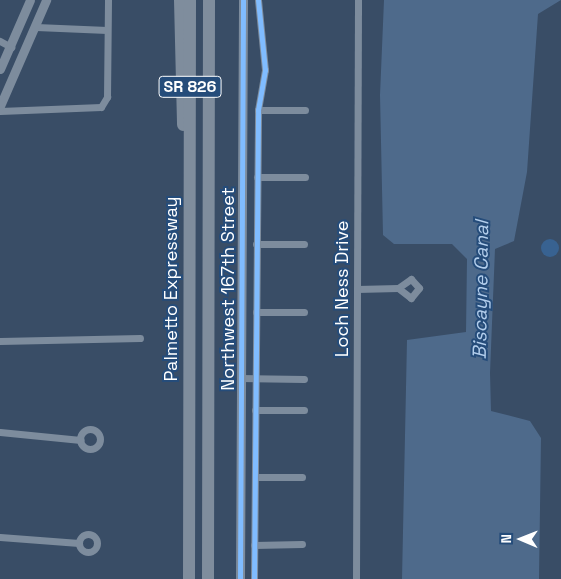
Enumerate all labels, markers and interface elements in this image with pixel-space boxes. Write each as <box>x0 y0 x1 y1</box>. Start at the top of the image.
road number: SR 826 <box>158 74 222 100</box>
street label: Northwest 167th Street <box>217 187 239 391</box>
street label: Palmetto Expressway <box>160 196 182 382</box>
water label: Biscayne Canal <box>468 220 494 360</box>
street label: Loch Ness Drive <box>331 221 353 357</box>
north arrow <box>496 514 546 564</box>
text: N <box>497 534 515 544</box>

